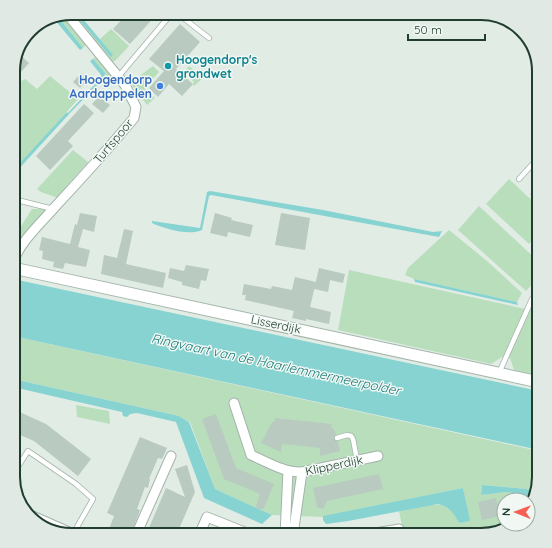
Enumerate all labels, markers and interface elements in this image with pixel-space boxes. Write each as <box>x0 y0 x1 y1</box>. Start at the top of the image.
scale bar <box>408 16 485 42</box>
text: 50 m <box>414 22 442 37</box>
place label: Hoogendorp's grondwet <box>176 52 258 81</box>
marker: Hoogendorp's grondwet <box>163 61 173 71</box>
place label: Hoogendorp Aardapppelen <box>69 72 152 101</box>
marker: Hoogendorp Aardapppelen <box>155 81 165 91</box>
street label: Turfspoor <box>90 115 136 166</box>
street label: Lisserdijk <box>250 311 302 337</box>
water label: Ringvaart van de Haarlemmermeerpolder <box>150 330 404 399</box>
street label: Klipperdijk <box>304 452 364 478</box>
north arrow <box>496 492 536 532</box>
text: N <box>499 508 513 516</box>

